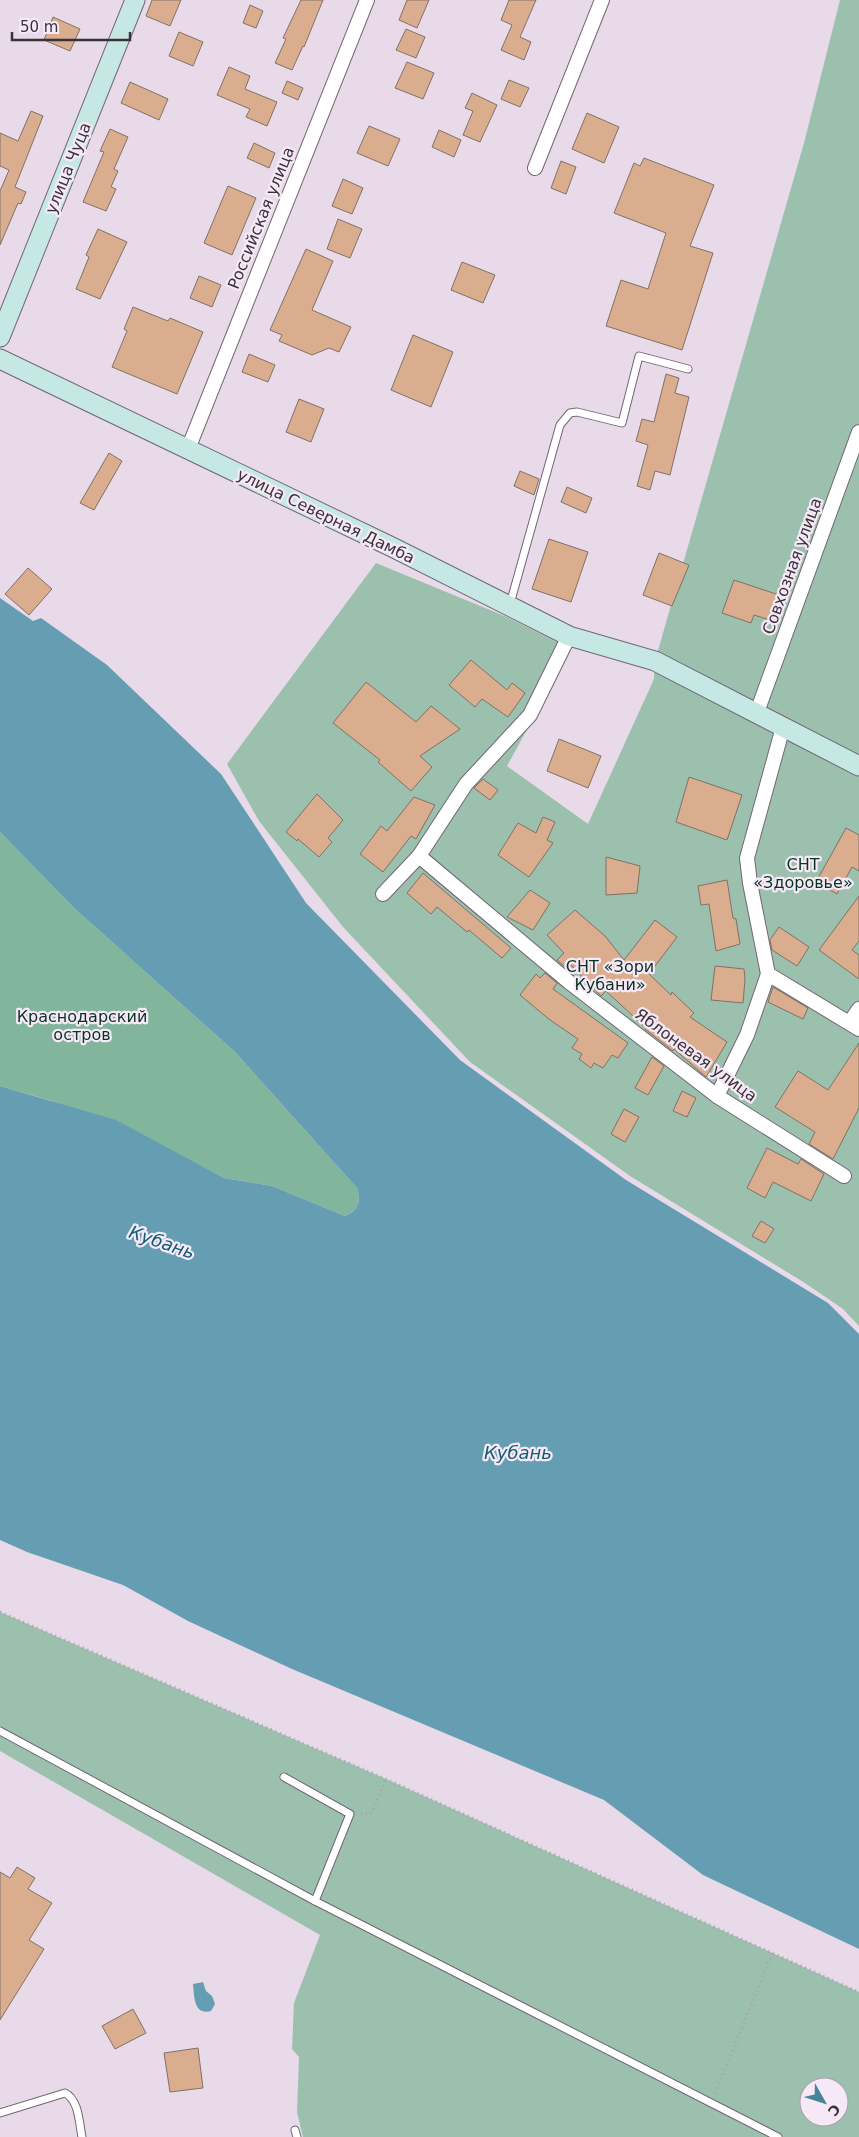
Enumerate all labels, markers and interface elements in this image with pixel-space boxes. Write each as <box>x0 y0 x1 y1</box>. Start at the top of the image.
scale bar <box>12 10 130 42</box>
text: 50 m <box>20 18 58 36</box>
street label: улица Чуца <box>41 119 95 217</box>
street label: Российская улица <box>224 144 298 292</box>
street label: улица Северная Дамба <box>234 465 418 567</box>
street label: Совхозная улица <box>758 495 826 637</box>
park label: СНТ «Здоровье» <box>753 855 853 892</box>
park label: СНТ «Зори Кубани» <box>566 957 654 994</box>
street label: Яблоневая улица <box>631 1004 761 1106</box>
park label: Краснодарский остров <box>17 1007 147 1044</box>
water label: Кубань <box>126 1221 198 1263</box>
water label: Кубань <box>484 1442 552 1463</box>
north arrow <box>799 2077 849 2127</box>
text: С <box>825 2101 844 2119</box>

